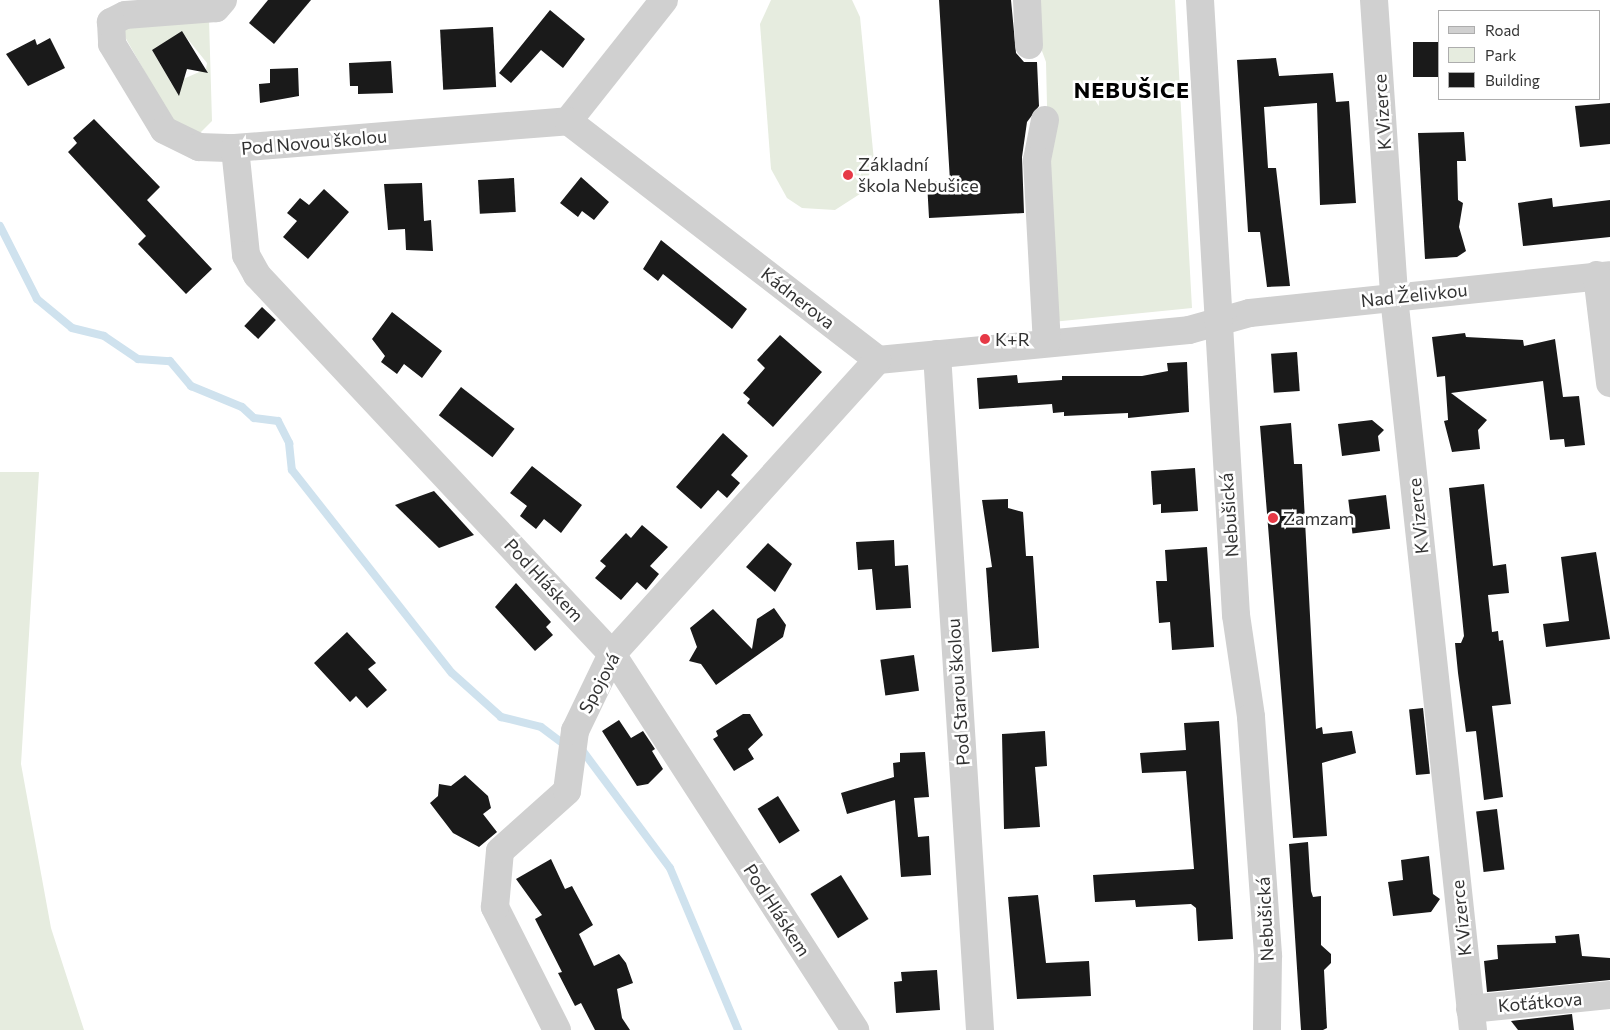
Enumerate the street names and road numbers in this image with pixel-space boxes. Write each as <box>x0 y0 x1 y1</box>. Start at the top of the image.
street label: K Vizerce <box>1369 73 1395 151</box>
street label: Pod Novou školou <box>240 125 388 159</box>
street label: Kádnerova <box>757 263 839 333</box>
street label: Nad Želivkou <box>1360 279 1468 311</box>
street label: Nebušická <box>1215 472 1243 558</box>
street label: K Vizerce <box>1403 477 1433 555</box>
street label: Pod Hláskem <box>500 534 588 626</box>
street label: Pod Starou školou <box>942 618 974 766</box>
street label: Spojová <box>574 649 624 717</box>
street label: Pod Hláskem <box>739 860 815 960</box>
street label: Nebušická <box>1252 876 1278 962</box>
street label: K Vizerce <box>1446 879 1476 957</box>
street label: Koťátkova <box>1497 988 1583 1016</box>

